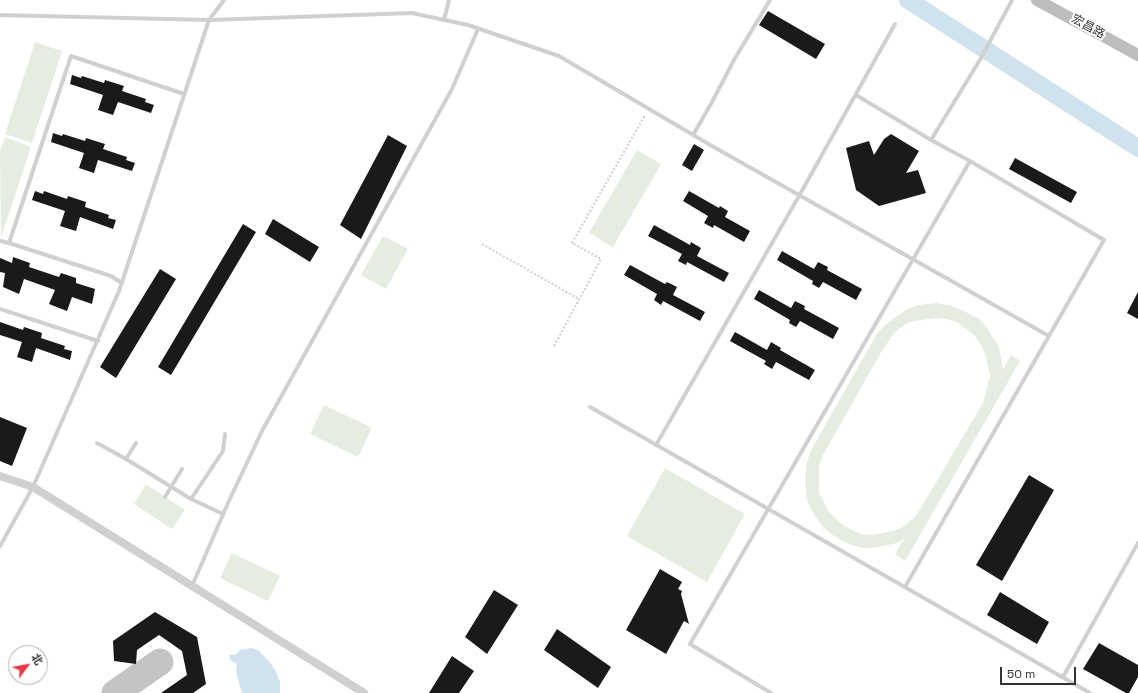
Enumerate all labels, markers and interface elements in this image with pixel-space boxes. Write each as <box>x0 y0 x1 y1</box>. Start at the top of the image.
street label: 宏昌路 <box>1069 12 1107 42</box>
north arrow <box>8 645 48 685</box>
text: 北 <box>28 651 46 668</box>
scale bar <box>1002 659 1078 685</box>
text: 50 m <box>1007 666 1035 682</box>

